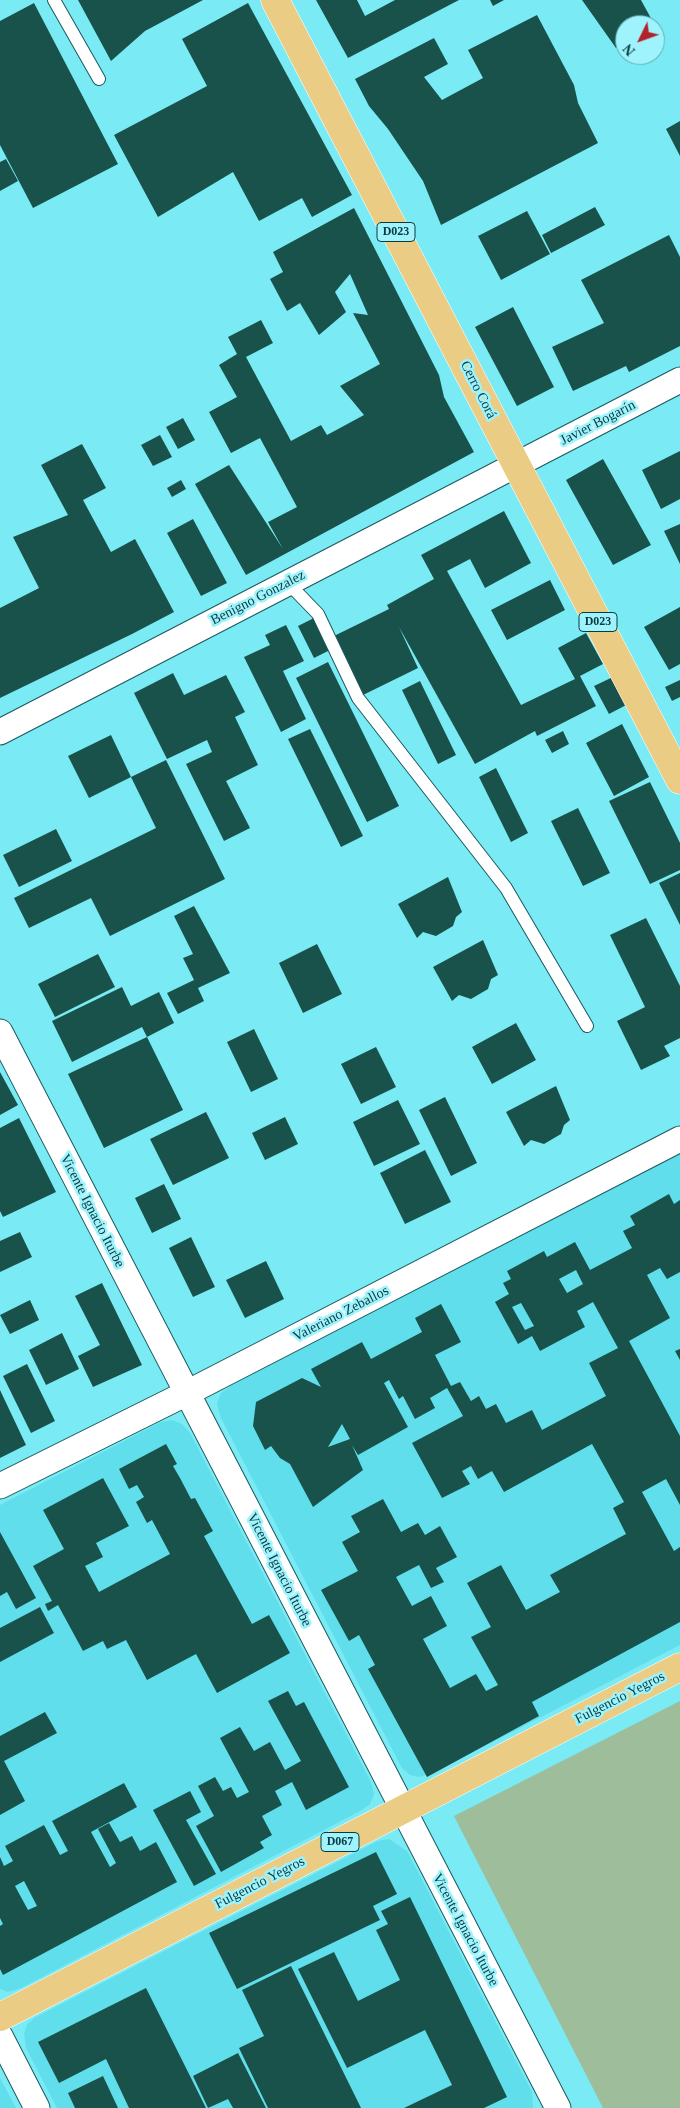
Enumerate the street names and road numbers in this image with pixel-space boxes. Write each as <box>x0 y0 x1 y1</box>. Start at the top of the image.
road number: D023 <box>377 222 415 242</box>
street label: Cerro Corá <box>456 358 500 422</box>
street label: Javier Bogarín <box>558 397 638 449</box>
street label: Benigno Gonzalez <box>208 567 308 629</box>
road number: D023 <box>579 612 617 632</box>
street label: Vicente Ignacio Iturbe <box>56 1151 128 1271</box>
street label: Valeriano Zeballos <box>290 1283 392 1345</box>
street label: Vicente Ignacio Iturbe <box>243 1510 315 1630</box>
street label: Fulgencio Yegros <box>572 1668 668 1728</box>
road number: D067 <box>321 1832 359 1851</box>
street label: Fulgencio Yegros <box>212 1853 308 1913</box>
street label: Vicente Ignacio Iturbe <box>428 1871 502 1989</box>

